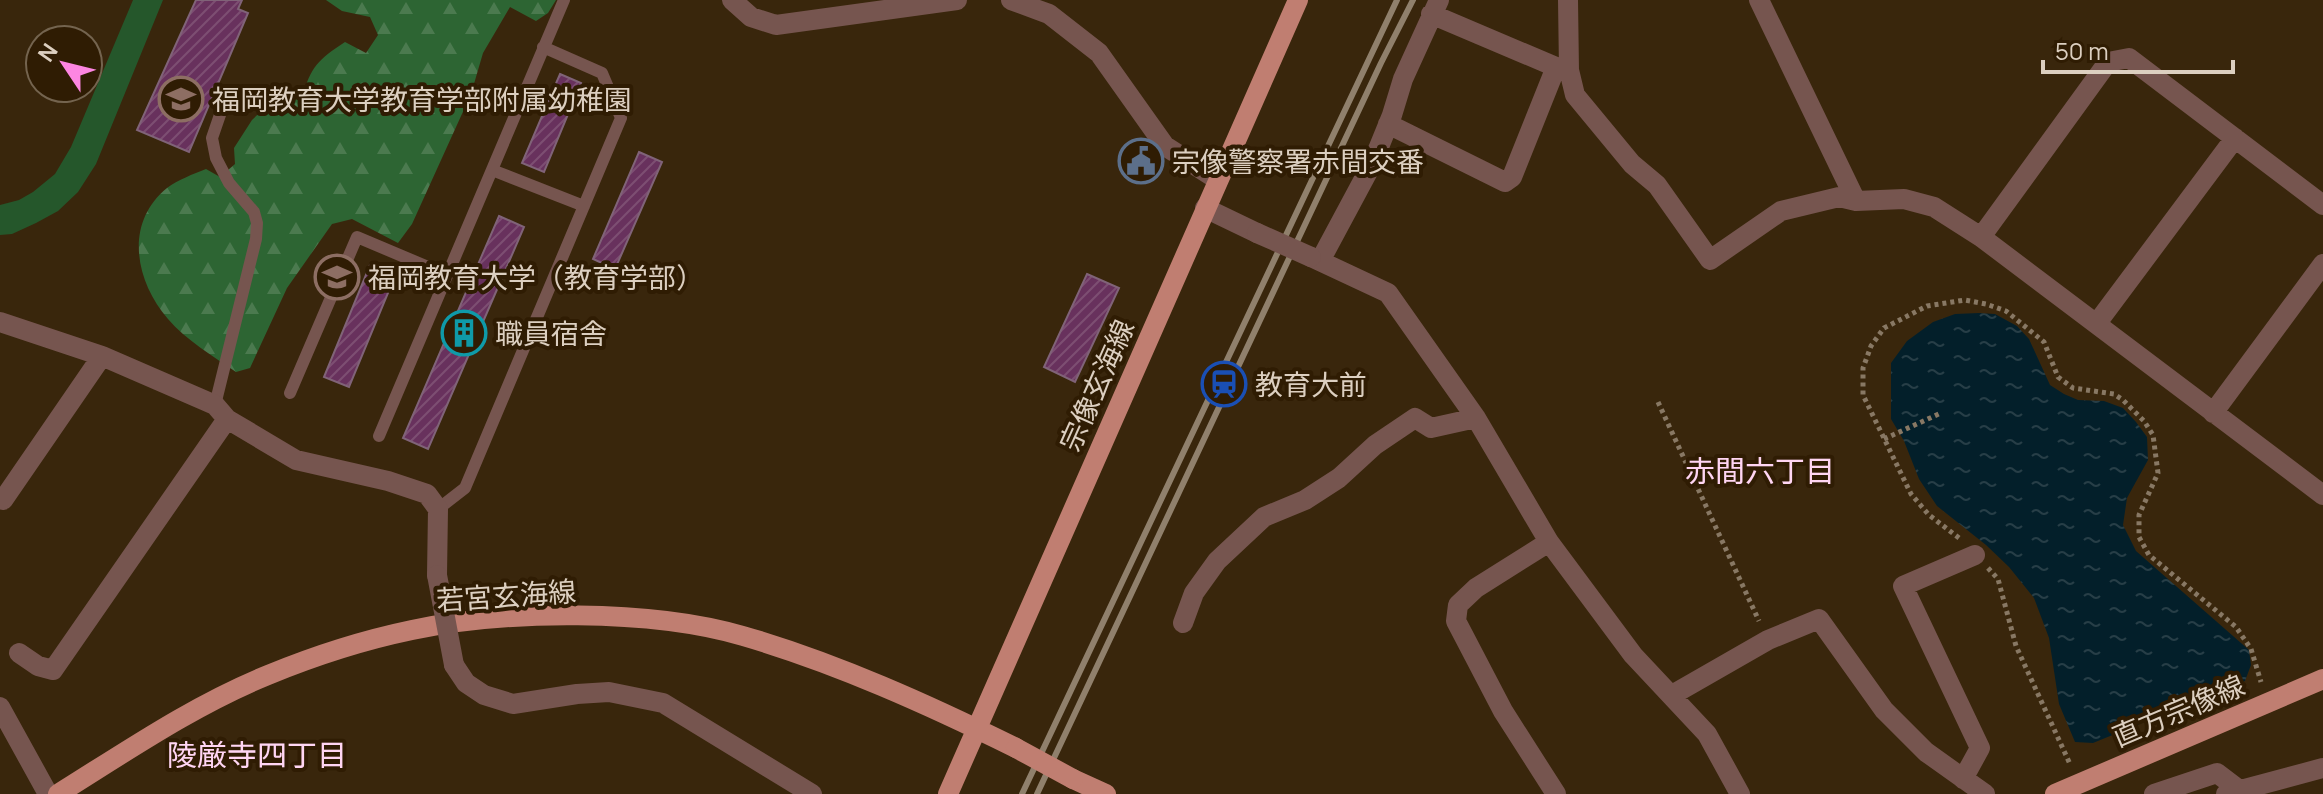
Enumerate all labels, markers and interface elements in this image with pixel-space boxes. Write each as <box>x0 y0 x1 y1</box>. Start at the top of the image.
north arrow <box>24 24 104 104</box>
scale bar <box>2043 24 2233 74</box>
text: 50 m <box>2055 34 2109 67</box>
text: N <box>31 37 64 68</box>
school or university icon: 福岡教育大学教育学部附属幼稚園 <box>157 75 205 123</box>
place label: 福岡教育大学教育学部附属幼稚園 <box>212 80 632 118</box>
public building icon: 宗像警察署赤間交番 <box>1117 137 1165 185</box>
place label: 宗像警察署赤間交番 <box>1172 142 1424 180</box>
school or university icon: 福岡教育大学（教育学部） <box>313 253 361 301</box>
place label: 福岡教育大学（教育学部） <box>368 258 704 296</box>
building icon: 職員宿舎 <box>440 309 488 357</box>
street label: 宗像玄海線 <box>1050 313 1142 457</box>
place label: 職員宿舎 <box>495 314 607 352</box>
station icon: 教育大前 <box>1200 360 1248 408</box>
place label: 教育大前 <box>1255 365 1367 403</box>
district label: 赤間六丁目 <box>1685 450 1835 491</box>
street label: 若宮玄海線 <box>435 571 577 619</box>
street label: 直方宗像線 <box>2106 665 2250 755</box>
district label: 陵厳寺四丁目 <box>167 734 347 775</box>

